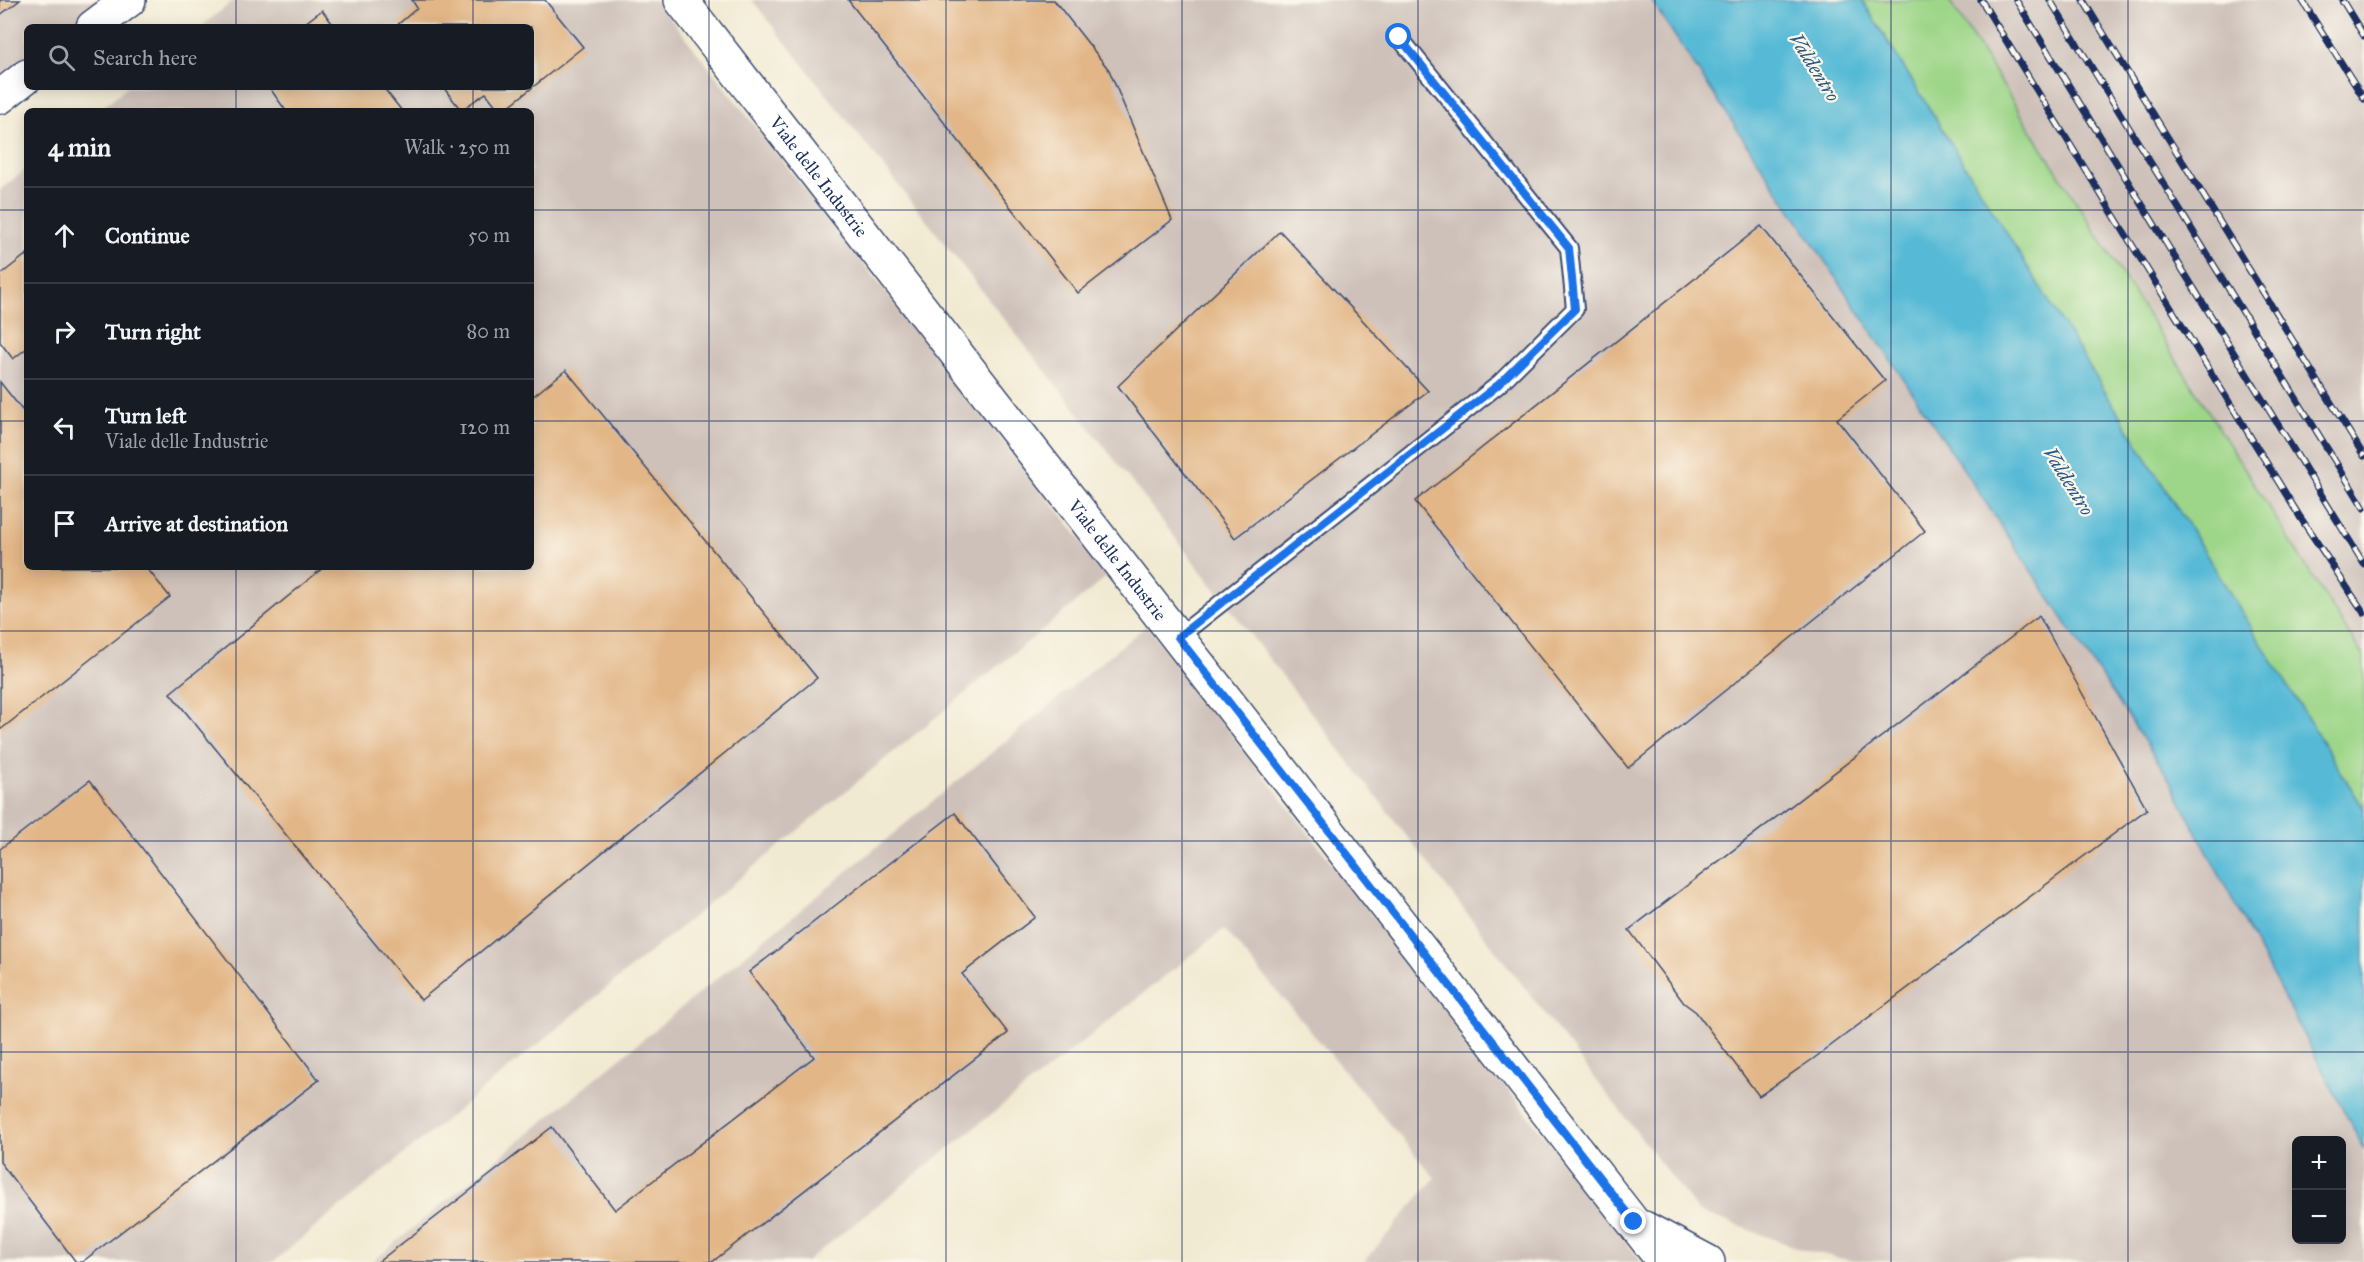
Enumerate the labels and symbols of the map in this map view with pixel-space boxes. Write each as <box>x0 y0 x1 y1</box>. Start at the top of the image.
route start <box>1385 23 1411 49</box>
water label: Valdentro <box>1785 28 1846 106</box>
street label: Viale delle Industrie <box>764 111 873 242</box>
water label: Valdentro <box>2039 442 2100 520</box>
street label: Viale delle Industrie <box>1063 495 1171 625</box>
route end <box>1620 1208 1646 1234</box>

